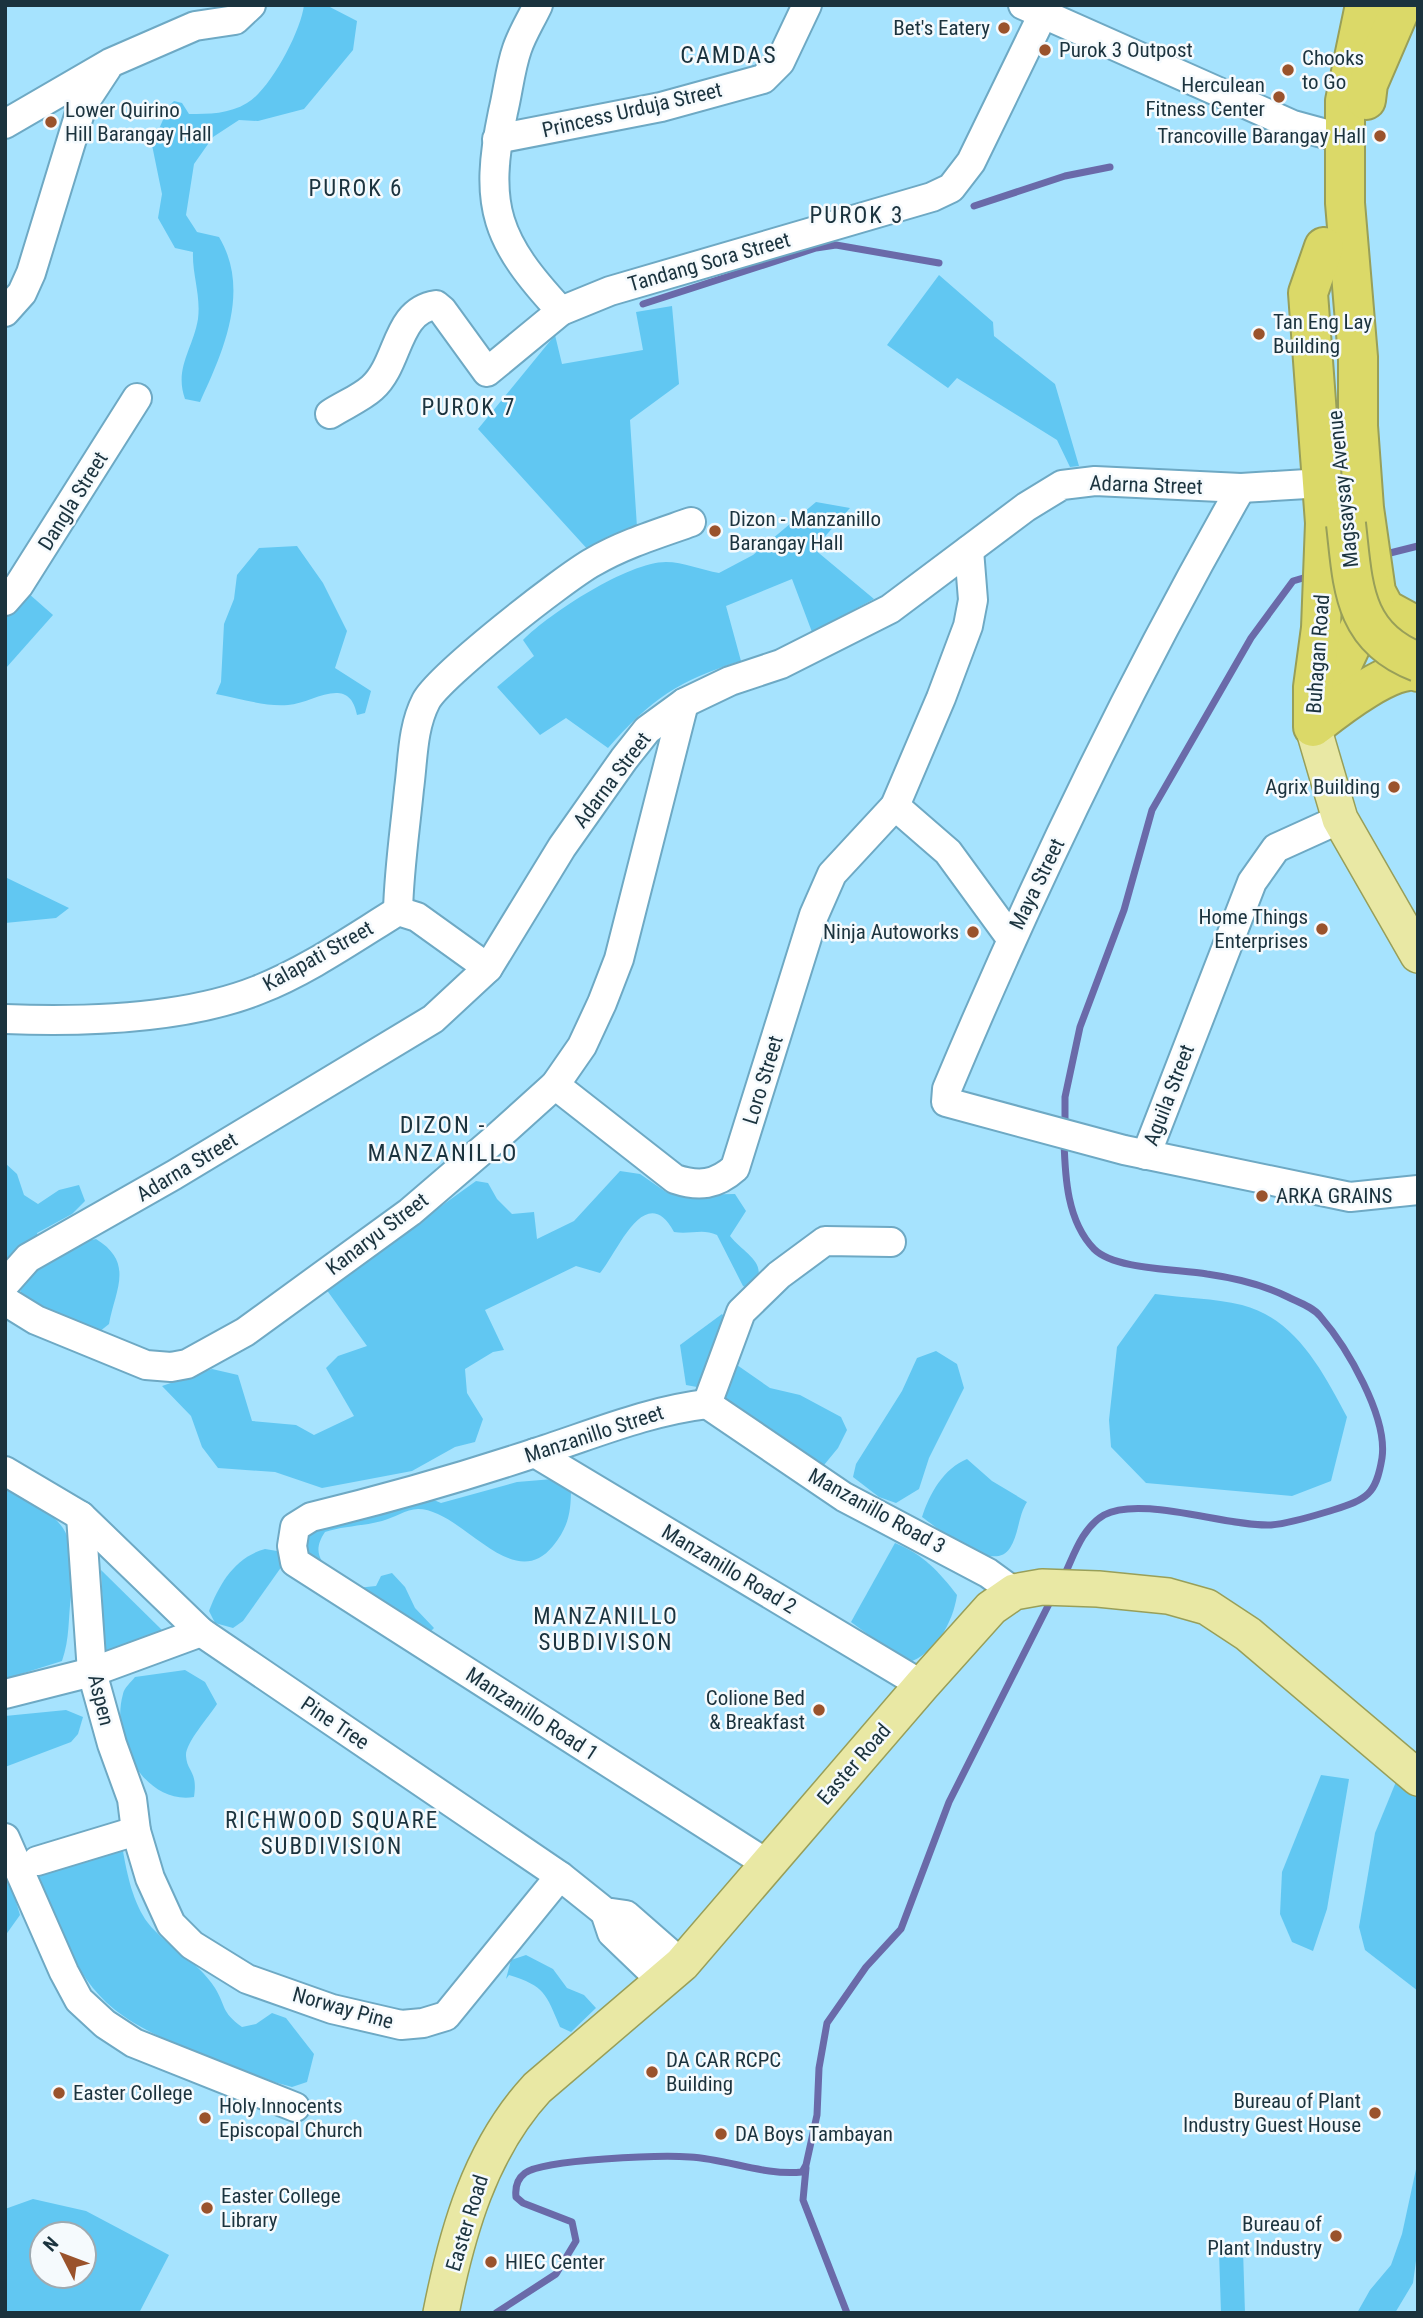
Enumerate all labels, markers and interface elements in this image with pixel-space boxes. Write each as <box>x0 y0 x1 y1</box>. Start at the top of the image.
place label: Bet's Eatery <box>893 16 990 40</box>
marker: Bet's Eatery <box>996 20 1012 36</box>
place label: Purok 3 Outpost <box>1059 38 1193 62</box>
district label: CAMDAS <box>680 41 778 69</box>
marker: Purok 3 Outpost <box>1037 42 1053 58</box>
place label: Chooks to Go <box>1302 46 1364 94</box>
marker: Chooks to Go <box>1280 62 1296 78</box>
place label: Herculean Fitness Center <box>1146 73 1265 121</box>
street label: Princess Urduja Street <box>540 78 724 142</box>
marker: Herculean Fitness Center <box>1271 89 1287 105</box>
place label: Lower Quirino Hill Barangay Hall <box>65 98 212 146</box>
marker: Lower Quirino Hill Barangay Hall <box>43 114 59 130</box>
place label: Trancoville Barangay Hall <box>1157 124 1366 148</box>
marker: Trancoville Barangay Hall <box>1372 128 1388 144</box>
district label: PUROK 6 <box>309 175 403 202</box>
district label: PUROK 3 <box>810 202 904 229</box>
street label: Tandang Sora Street <box>625 227 793 297</box>
place label: Tan Eng Lay Building <box>1273 310 1373 358</box>
marker: Tan Eng Lay Building <box>1251 326 1267 342</box>
district label: PUROK 7 <box>422 394 516 421</box>
street label: Magsaysay Avenue <box>1323 409 1363 569</box>
street label: Dangla Street <box>33 447 113 555</box>
street label: Adarna Street <box>1089 471 1203 499</box>
place label: Dizon - Manzanillo Barangay Hall <box>729 507 881 555</box>
marker: Dizon - Manzanillo Barangay Hall <box>707 523 723 539</box>
street label: Buhagan Road <box>1302 594 1334 714</box>
street label: Adarna Street <box>568 728 656 832</box>
place label: Agrix Building <box>1265 775 1380 799</box>
marker: Agrix Building <box>1386 779 1402 795</box>
street label: Maya Street <box>1005 834 1069 934</box>
place label: Home Things Enterprises <box>1198 905 1308 953</box>
street label: Kalapati Street <box>259 916 377 996</box>
place label: Ninja Autoworks <box>823 920 959 944</box>
marker: Home Things Enterprises <box>1314 921 1330 937</box>
marker: Ninja Autoworks <box>965 924 981 940</box>
street label: Loro Street <box>738 1033 788 1127</box>
street label: Aguila Street <box>1139 1041 1199 1149</box>
district label: DIZON - MANZANILLO <box>368 1111 518 1167</box>
street label: Adarna Street <box>132 1128 242 1206</box>
place label: ARKA GRAINS <box>1276 1184 1393 1208</box>
street label: Kanaryu Street <box>321 1188 433 1280</box>
marker: ARKA GRAINS <box>1254 1188 1270 1204</box>
street label: Manzanillo Street <box>522 1400 666 1468</box>
street label: Manzanillo Road 3 <box>804 1463 950 1559</box>
street label: Manzanillo Road 2 <box>657 1519 801 1619</box>
district label: MANZANILLO SUBDIVISON <box>533 1603 679 1656</box>
street label: Manzanillo Road 1 <box>461 1662 603 1766</box>
street label: Aspen <box>83 1672 119 1728</box>
place label: Colione Bed & Breakfast <box>706 1686 805 1734</box>
street label: Pine Tree <box>296 1692 374 1755</box>
marker: Colione Bed & Breakfast <box>811 1702 827 1718</box>
street label: Easter Road <box>812 1719 896 1809</box>
district label: RICHWOOD SQUARE SUBDIVISION <box>225 1807 439 1860</box>
street label: Norway Pine <box>290 1982 396 2034</box>
place label: DA CAR RCPC Building <box>666 2048 781 2096</box>
marker: DA CAR RCPC Building <box>644 2064 660 2080</box>
place label: Easter College <box>73 2081 193 2105</box>
marker: Easter College <box>51 2085 67 2101</box>
place label: Bureau of Plant Industry Guest House <box>1183 2089 1361 2137</box>
place label: Holy Innocents Episcopal Church <box>219 2094 363 2142</box>
marker: Bureau of Plant Industry Guest House <box>1367 2105 1383 2121</box>
marker: Holy Innocents Episcopal Church <box>197 2110 213 2126</box>
place label: DA Boys Tambayan <box>735 2122 893 2146</box>
marker: DA Boys Tambayan <box>713 2126 729 2142</box>
street label: Easter Road <box>441 2172 493 2274</box>
place label: Easter College Library <box>221 2184 341 2232</box>
marker: Easter College Library <box>199 2200 215 2216</box>
place label: Bureau of Plant Industry <box>1207 2212 1322 2260</box>
north arrow <box>28 2220 98 2290</box>
marker: Bureau of Plant Industry <box>1328 2228 1344 2244</box>
text: N <box>38 2232 63 2256</box>
place label: HIEC Center <box>505 2250 605 2274</box>
marker: HIEC Center <box>483 2254 499 2270</box>

